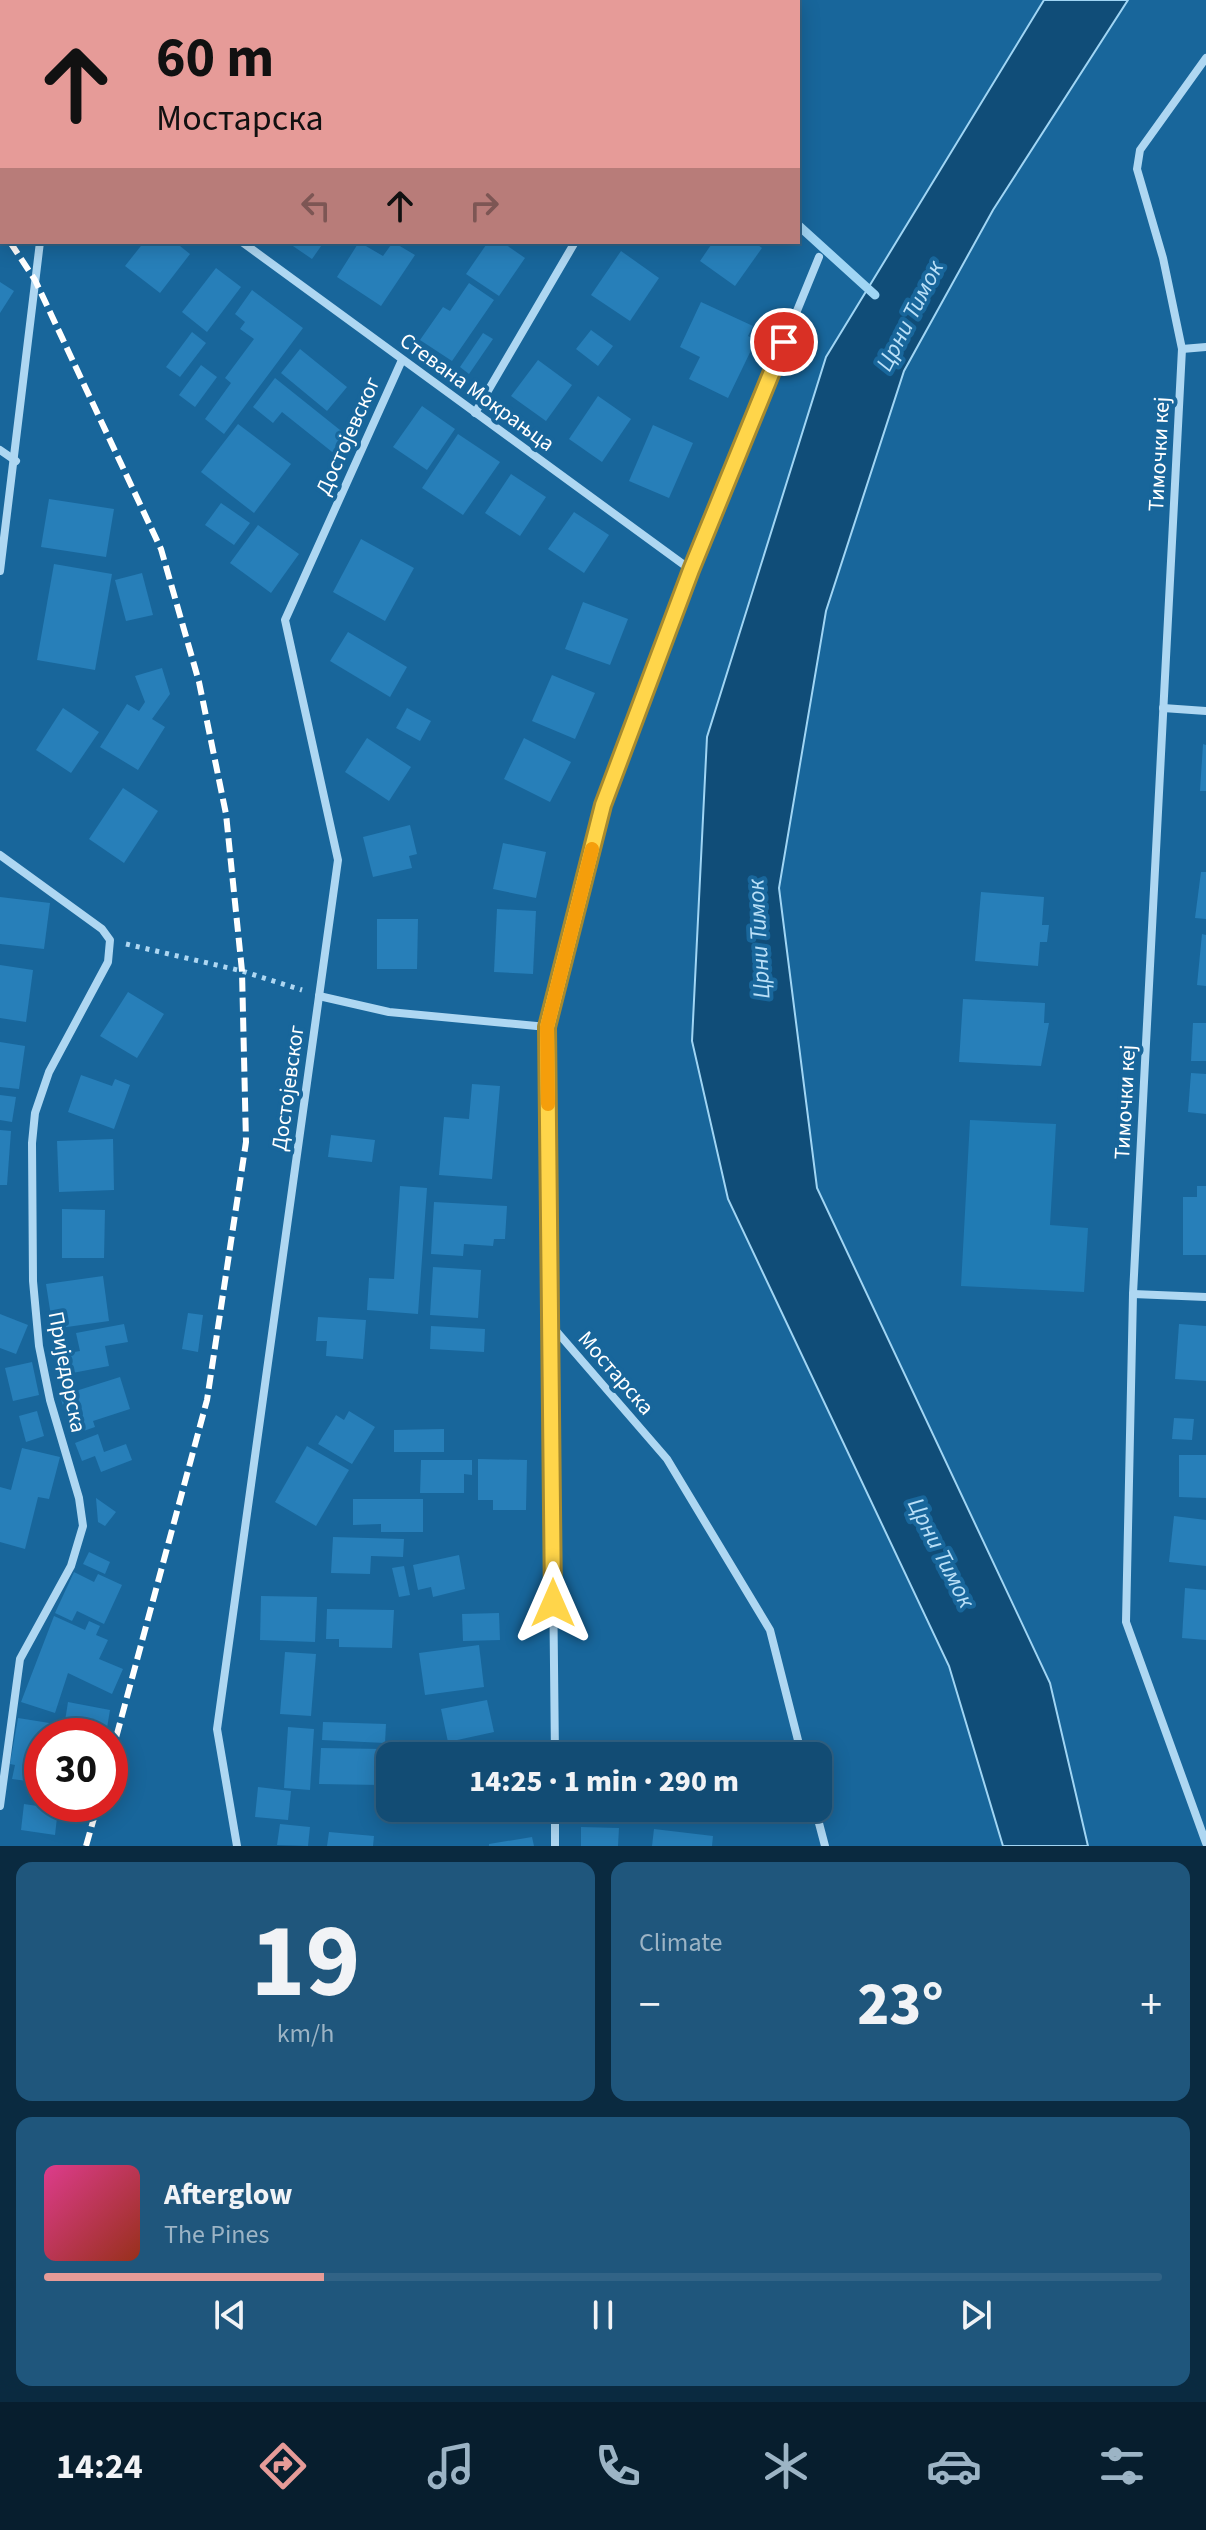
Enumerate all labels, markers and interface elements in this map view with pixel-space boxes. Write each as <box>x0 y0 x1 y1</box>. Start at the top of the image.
text: 60 m <box>156 19 274 98</box>
icon: ahead <box>24 32 128 136</box>
text: Мостарска <box>156 93 324 144</box>
icon: left <box>294 184 338 228</box>
icon: ahead <box>378 184 422 228</box>
icon: right <box>462 184 506 228</box>
water label: Црни Тимок <box>867 254 953 377</box>
pin <box>750 308 818 376</box>
icon: arrive <box>762 320 806 364</box>
street label: Стевана Мокрањца <box>393 325 561 459</box>
street label: Достојевског <box>308 372 388 500</box>
street label: Тимочки кеј <box>1140 396 1178 512</box>
water label: Црни Тимок <box>738 878 780 1000</box>
street label: Достојевског <box>263 1023 313 1153</box>
street label: Тимочки кеј <box>1106 1044 1144 1160</box>
street label: Приједорска <box>40 1309 94 1435</box>
street label: Мостарска <box>570 1324 662 1422</box>
water label: Црни Тимок <box>898 1492 984 1615</box>
position arrow <box>511 1561 595 1645</box>
speed limit sign: 30 <box>24 1718 128 1822</box>
text: 14:25 · 1 min · 290 m <box>469 1760 739 1803</box>
text: 19 <box>251 1889 360 2037</box>
text: Climate <box>639 1924 723 1961</box>
text: 23° <box>857 1963 944 2048</box>
text: − <box>639 1974 661 2037</box>
text: + <box>1140 1974 1162 2037</box>
text: km/h <box>277 2015 334 2052</box>
text: Afterglow <box>164 2173 292 2216</box>
text: The Pines <box>164 2216 269 2253</box>
icon: previous <box>208 2293 252 2337</box>
icon: pause <box>581 2293 625 2337</box>
icon: next <box>954 2293 998 2337</box>
icon: directions <box>255 2438 311 2494</box>
icon: music <box>423 2438 479 2494</box>
icon: phone <box>590 2438 646 2494</box>
icon: climate <box>758 2438 814 2494</box>
icon: car <box>926 2438 982 2494</box>
icon: filters <box>1094 2438 1150 2494</box>
text: 14:24 <box>56 2441 143 2492</box>

